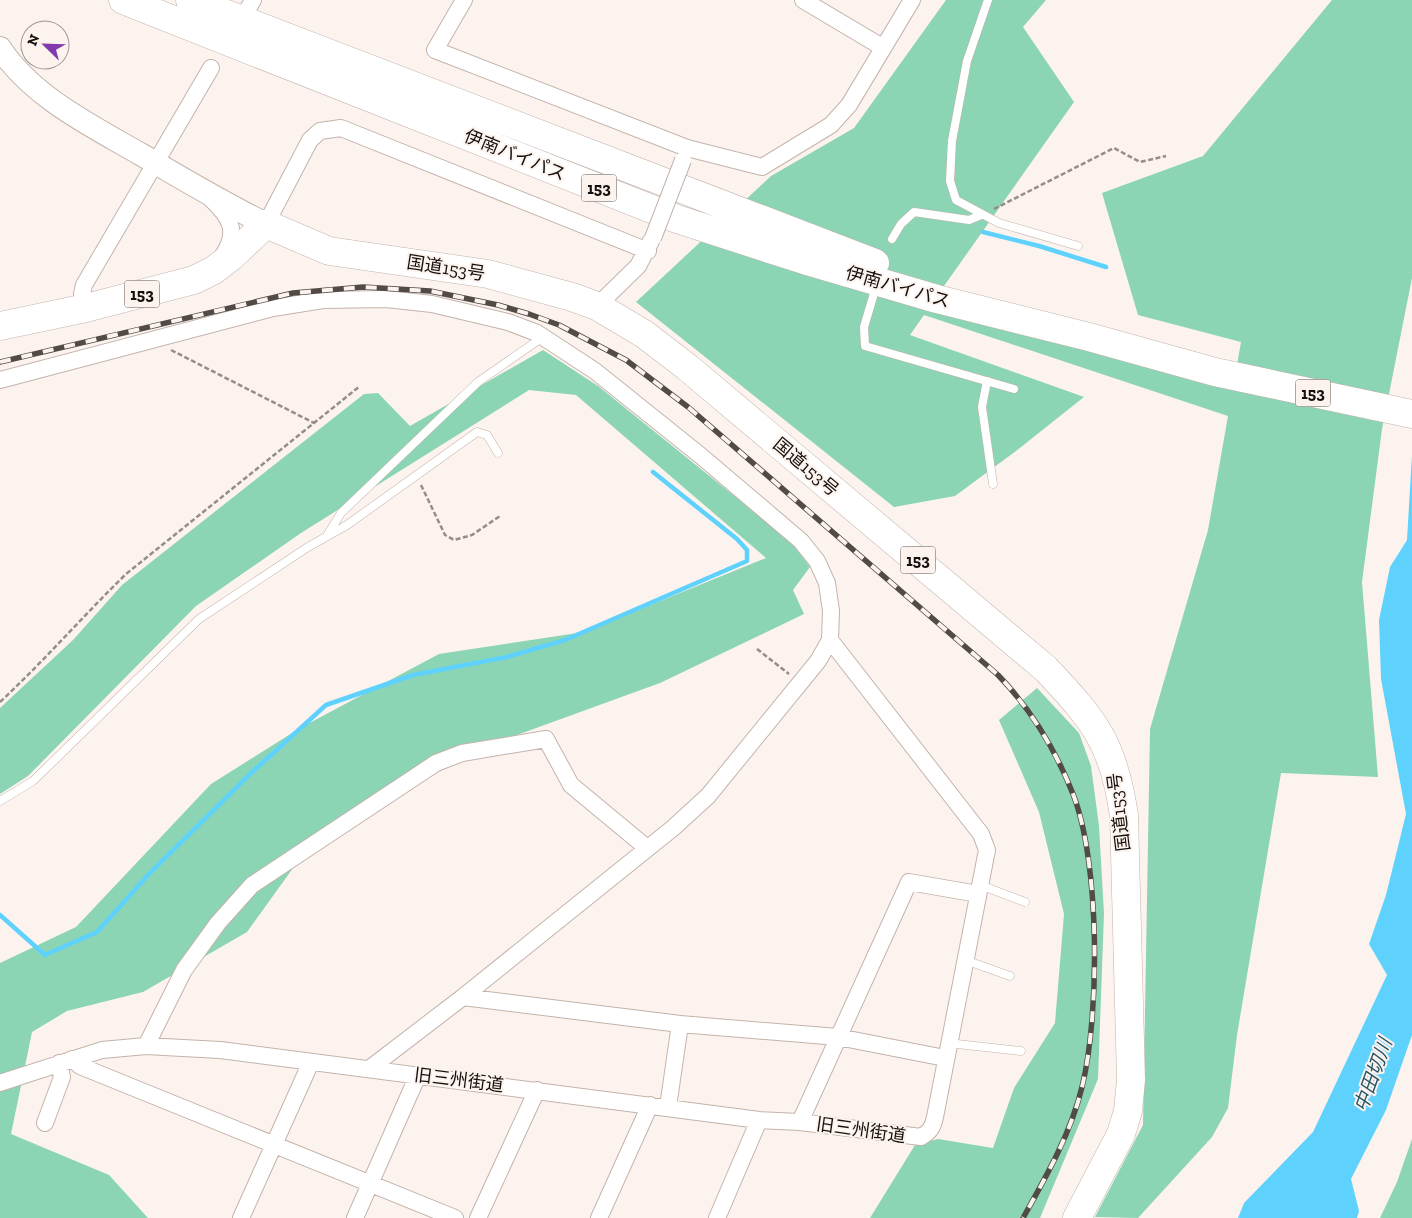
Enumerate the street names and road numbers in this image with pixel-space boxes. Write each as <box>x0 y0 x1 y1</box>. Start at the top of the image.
street label: 伊南バイパス <box>461 125 569 185</box>
road number: 153 <box>582 174 616 202</box>
street label: 国道153号 <box>405 251 487 285</box>
street label: 伊南バイパス <box>843 262 953 312</box>
road number: 153 <box>124 280 160 308</box>
road number: 153 <box>1296 379 1330 406</box>
street label: 国道153号 <box>769 433 843 501</box>
road number: 153 <box>900 546 936 574</box>
street label: 国道153号 <box>1103 771 1135 853</box>
street label: 旧三州街道 <box>413 1064 505 1096</box>
street label: 旧三州街道 <box>815 1113 907 1147</box>

